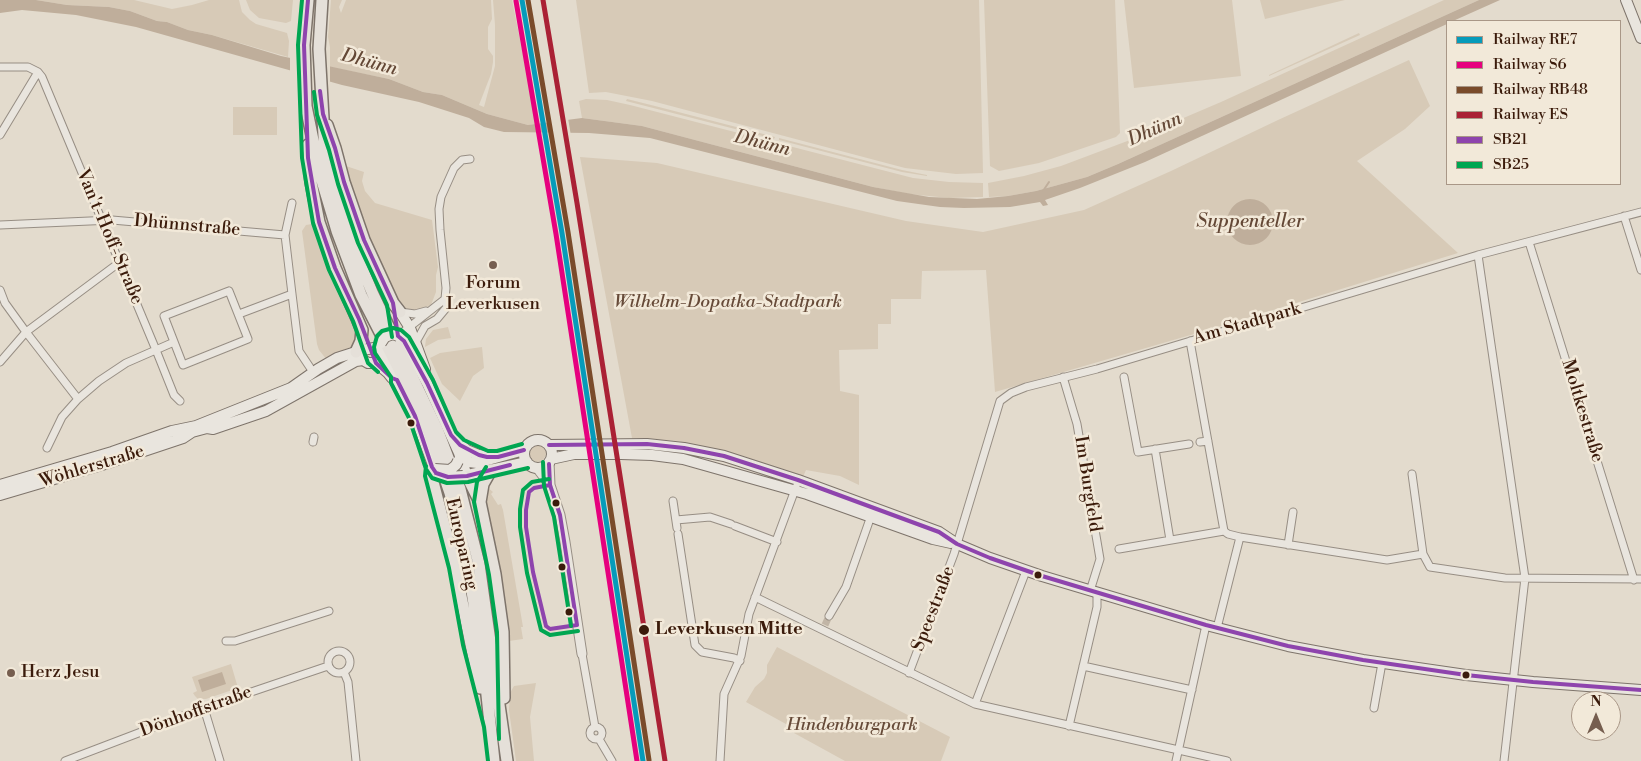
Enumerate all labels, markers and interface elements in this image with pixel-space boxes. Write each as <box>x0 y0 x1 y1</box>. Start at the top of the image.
legend <box>1446 20 1621 185</box>
text: Railway RE7 <box>1493 30 1577 49</box>
water label: Dhünn <box>338 45 400 81</box>
text: Railway S6 <box>1493 55 1567 74</box>
text: Railway RB48 <box>1493 80 1588 99</box>
text: Railway ES <box>1493 105 1568 124</box>
water label: Dhünn <box>1124 108 1186 152</box>
water label: Dhünn <box>732 126 792 162</box>
text: SB21 <box>1493 130 1527 149</box>
text: SB25 <box>1493 155 1529 174</box>
street label: Van't-Hoff-Straße <box>71 166 147 308</box>
street label: Dhünnstraße <box>133 211 241 241</box>
water label: Suppenteller <box>1196 211 1304 233</box>
marker: Forum Leverkusen <box>487 259 499 271</box>
place label: Forum Leverkusen <box>446 273 540 316</box>
park label: Wilhelm-Dopatka-Stadtpark <box>614 292 842 314</box>
street label: Am Stadtpark <box>1191 298 1303 350</box>
street label: Moltkestraße <box>1556 357 1608 465</box>
unlabelled marker <box>406 418 416 428</box>
street label: Im Burgfeld <box>1069 434 1105 534</box>
street label: Wöhlerstraße <box>37 441 147 493</box>
street label: Europaring <box>440 496 482 592</box>
unlabelled marker <box>551 498 561 508</box>
unlabelled marker <box>557 562 567 572</box>
street label: Speestraße <box>908 563 960 655</box>
unlabelled marker <box>1033 570 1043 580</box>
unlabelled marker <box>564 607 574 617</box>
place label: Leverkusen Mitte <box>655 619 803 641</box>
marker: Leverkusen Mitte <box>637 623 651 637</box>
place label: Herz Jesu <box>21 662 100 684</box>
marker: Herz Jesu <box>5 667 17 679</box>
unlabelled marker <box>1461 670 1471 680</box>
street label: Dönhoffstraße <box>137 682 255 742</box>
north arrow <box>1571 691 1621 741</box>
text: N <box>1590 693 1602 711</box>
park label: Hindenburgpark <box>786 715 918 737</box>

